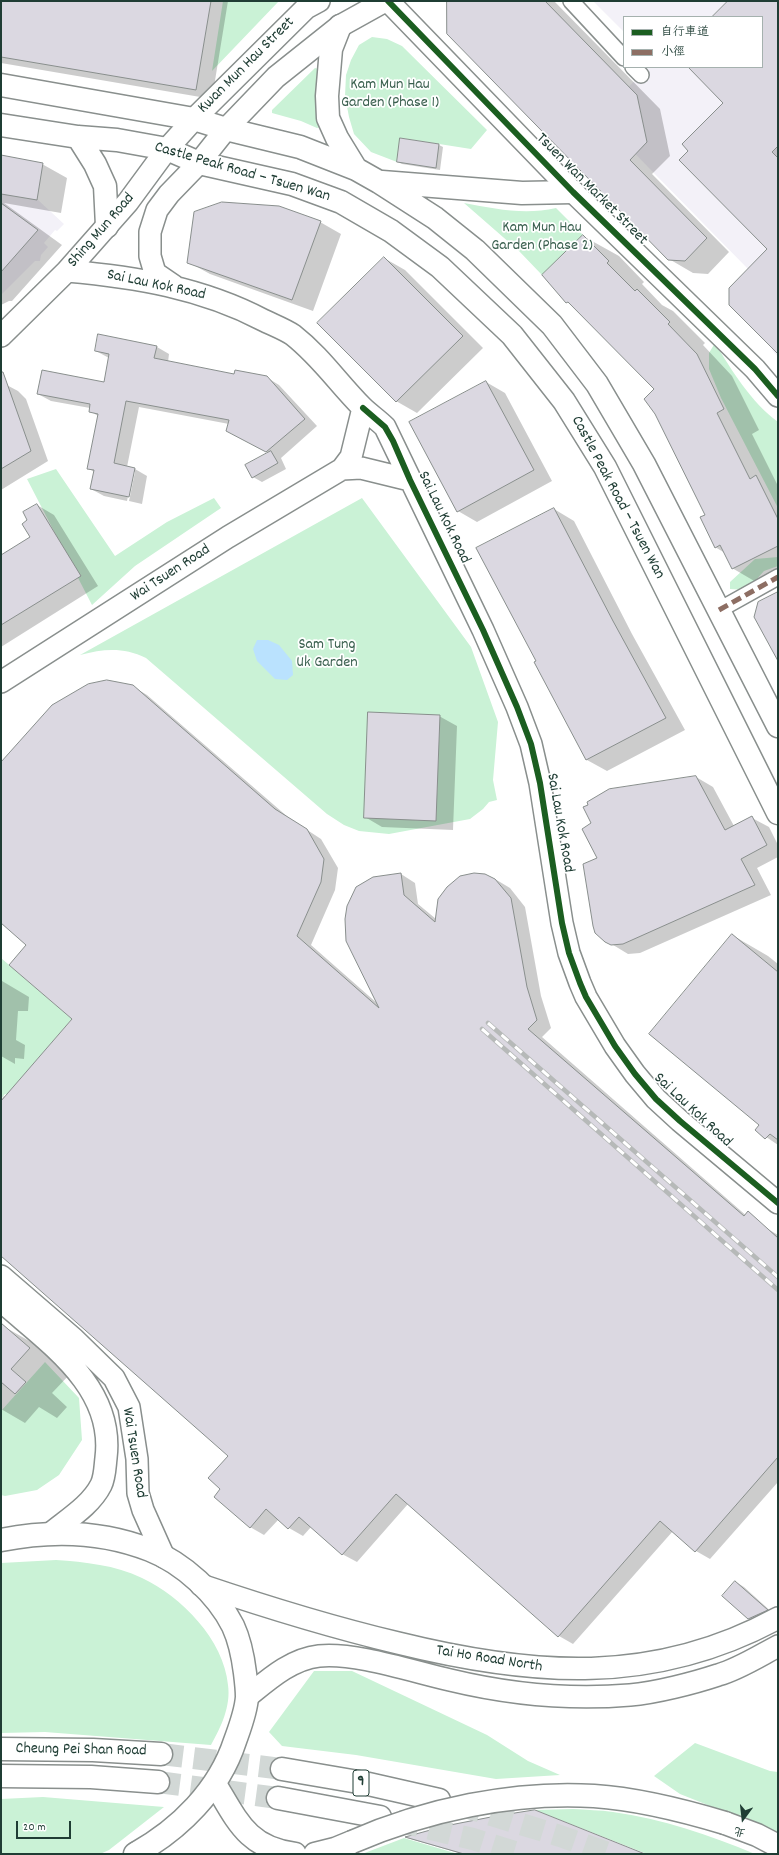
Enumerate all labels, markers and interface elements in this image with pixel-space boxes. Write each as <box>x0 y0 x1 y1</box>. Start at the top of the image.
street label: Kwan Mun Hau Street <box>195 14 299 118</box>
legend <box>623 16 763 68</box>
text: 自行車道 <box>661 24 709 41</box>
text: 小徑 <box>661 44 685 61</box>
park label: Kam Mun Hau Garden (Phase 1) <box>341 76 439 114</box>
street label: Tsuen Wan Market Street <box>531 130 651 250</box>
street label: Castle Peak Road – Tsuen Wan <box>152 139 332 207</box>
street label: Shing Mun Road <box>64 190 140 272</box>
park label: Kam Mun Hau Garden (Phase 2) <box>491 219 593 257</box>
street label: Sai Lau Kok Road <box>105 266 207 306</box>
street label: Castle Peak Road – Tsuen Wan <box>566 413 668 583</box>
street label: Sai Lau Kok Road <box>412 469 474 567</box>
street label: Wai Tsuen Road <box>127 541 215 607</box>
park label: Sam Tung Uk Garden <box>296 636 358 674</box>
street label: Sai Lau Kok Road <box>541 772 577 874</box>
street label: Sai Lau Kok Road <box>649 1070 735 1152</box>
street label: Wai Tsuen Road <box>116 1406 150 1500</box>
street label: Tai Ho Road North <box>435 1642 543 1678</box>
street label: Cheung Pei Shan Road <box>15 1740 147 1762</box>
road number: 9 <box>353 1770 369 1796</box>
north arrow <box>723 1799 763 1839</box>
scale bar <box>18 1813 73 1839</box>
text: 20 m <box>23 1819 46 1836</box>
text: 北 <box>733 1821 747 1840</box>

